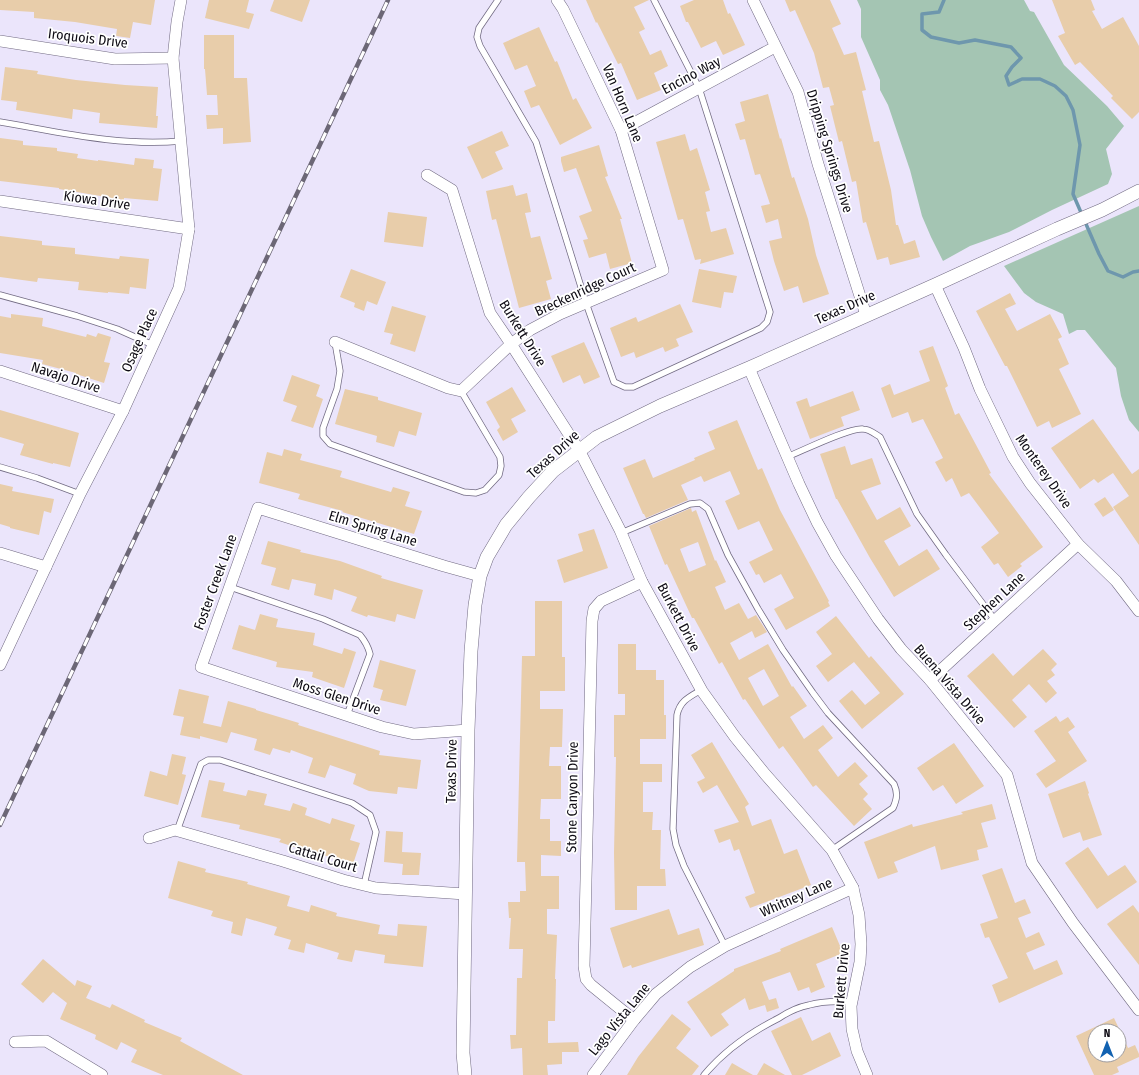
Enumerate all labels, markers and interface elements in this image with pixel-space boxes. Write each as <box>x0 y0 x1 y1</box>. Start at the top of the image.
street label: Iroquois Drive <box>47 25 129 52</box>
street label: Encino Way <box>659 52 724 98</box>
street label: Van Horn Lane <box>599 62 647 145</box>
street label: Dripping Springs Drive <box>803 88 856 215</box>
street label: Kiowa Drive <box>63 187 131 214</box>
street label: Breckenridge Court <box>532 258 639 320</box>
street label: Texas Drive <box>812 287 878 328</box>
street label: Burkett Drive <box>495 297 550 370</box>
street label: Osage Place <box>118 305 161 375</box>
street label: Navajo Drive <box>29 358 103 397</box>
street label: Texas Drive <box>524 427 583 482</box>
street label: Monterey Drive <box>1012 431 1075 512</box>
street label: Elm Spring Lane <box>327 507 419 550</box>
street label: Foster Creek Lane <box>190 532 241 632</box>
street label: Stephen Lane <box>960 569 1029 634</box>
street label: Burkett Drive <box>653 580 704 655</box>
street label: Buena Vista Drive <box>910 641 989 728</box>
street label: Moss Glen Drive <box>291 674 383 719</box>
street label: Texas Drive <box>442 739 461 803</box>
street label: Stone Canyon Drive <box>563 741 582 853</box>
street label: Cattail Court <box>286 839 360 876</box>
street label: Whitney Lane <box>758 874 835 921</box>
street label: Burkett Drive <box>830 943 853 1019</box>
street label: Lago Vista Lane <box>585 980 654 1059</box>
north arrow <box>1087 1023 1127 1063</box>
text: N <box>1104 1027 1110 1040</box>

